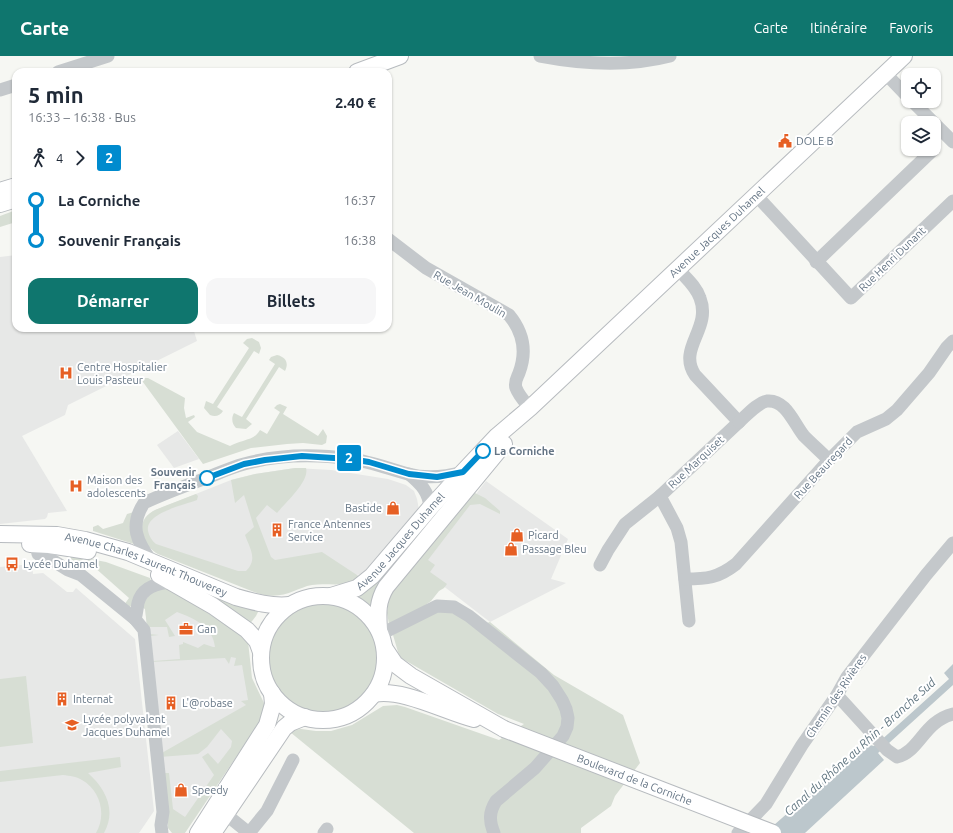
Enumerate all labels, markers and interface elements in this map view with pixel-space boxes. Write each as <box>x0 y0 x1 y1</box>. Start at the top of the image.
text: Carte <box>20 17 69 39</box>
text: Carte <box>754 20 788 36</box>
text: Itinéraire <box>810 20 867 36</box>
text: Favoris <box>889 20 933 36</box>
map controls <box>901 68 941 156</box>
button: locate <box>901 68 941 108</box>
text: 5 min <box>28 82 84 107</box>
text: 2.40 € <box>335 94 376 111</box>
text: 16:33 – 16:38 · Bus <box>28 110 136 124</box>
button: layers <box>901 116 941 156</box>
public building icon: DOLE B <box>777 133 793 149</box>
place label: DOLE B <box>796 135 834 147</box>
icon: walk <box>28 147 50 169</box>
icon: forward <box>69 147 91 169</box>
text: 2 <box>105 150 113 166</box>
text: 4 <box>56 151 63 165</box>
street label: Avenue Jacques Duhamel <box>667 184 767 280</box>
text: La Corniche <box>58 192 140 209</box>
text: 16:37 <box>343 193 376 207</box>
street label: Rue Henri Dunant <box>856 224 928 294</box>
text: Souvenir Français <box>58 232 181 249</box>
text: 16:38 <box>343 233 376 247</box>
street label: Rue Jean Moulin <box>432 268 508 320</box>
button: Démarrer <box>28 278 198 324</box>
button: Billets <box>206 278 376 324</box>
place label: Centre Hospitalier Louis Pasteur <box>77 361 168 386</box>
hospital icon: Centre Hospitalier Louis Pasteur <box>58 365 74 381</box>
street label: Rue Marquiset <box>666 433 727 491</box>
street label: Rue Beauregard <box>791 435 855 501</box>
marker: La Corniche <box>475 443 491 459</box>
line badge: 2 <box>336 445 362 471</box>
place label: La Corniche <box>494 445 554 457</box>
text: 2 <box>345 450 353 466</box>
place label: Souvenir Français <box>151 466 196 491</box>
marker: Souvenir Français <box>199 470 215 486</box>
place label: Maison des adolescents <box>87 474 146 499</box>
hospital icon: Maison des adolescents <box>68 478 84 494</box>
street label: Avenue Jacques Duhamel <box>354 490 447 592</box>
shop icon: Bastide <box>385 500 401 516</box>
place label: Bastide <box>345 502 382 514</box>
place label: France Antennes Service <box>288 518 371 543</box>
building icon: France Antennes Service <box>269 522 285 538</box>
shop icon: Picard <box>509 527 525 543</box>
place label: Picard <box>528 529 559 541</box>
street label: Avenue Charles Laurent Thouverey <box>64 531 230 599</box>
shop icon: Passage Bleu <box>503 541 519 557</box>
place label: Passage Bleu <box>522 543 586 555</box>
bus stop icon: Lycée Duhamel <box>4 556 20 572</box>
place label: Lycée Duhamel <box>23 558 98 570</box>
office icon: Gan <box>178 621 194 637</box>
place label: Gan <box>197 623 216 635</box>
street label: Chemin des Rivières <box>803 652 869 740</box>
water label: Canal du Rhône au Rhin - Branche Sud <box>781 675 938 818</box>
building icon: Internat <box>54 691 70 707</box>
place label: Internat <box>73 693 114 705</box>
building icon: L'@robase <box>163 695 179 711</box>
place label: L'@robase <box>182 697 233 709</box>
place label: Lycée polyvalent Jacques Duhamel <box>83 713 170 738</box>
school or university icon: Lycée polyvalent Jacques Duhamel <box>64 717 80 733</box>
street label: Boulevard de la Corniche <box>575 752 694 807</box>
shop icon: Speedy <box>173 782 189 798</box>
place label: Speedy <box>192 784 229 796</box>

